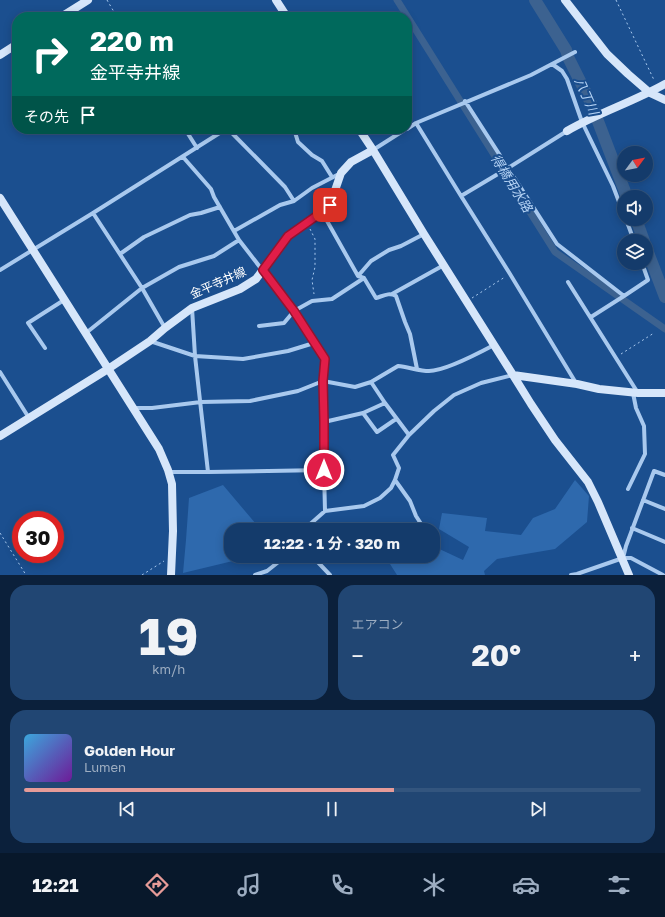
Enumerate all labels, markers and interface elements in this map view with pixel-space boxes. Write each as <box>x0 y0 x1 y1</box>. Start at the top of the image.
text: 220 m <box>90 24 174 57</box>
icon: right <box>24 28 76 80</box>
text: 金平寺井線 <box>90 61 180 83</box>
water label: 八丁川 <box>572 75 603 119</box>
icon: arrive <box>77 104 99 126</box>
text: その先 <box>24 107 69 125</box>
north arrow <box>617 146 653 182</box>
map controls <box>617 146 653 270</box>
water label: 得橋用水路 <box>488 151 537 216</box>
pin <box>313 188 347 222</box>
button: sound <box>617 190 653 226</box>
icon: arrive <box>319 194 341 216</box>
button: layers <box>617 234 653 270</box>
street label: 金平寺井線 <box>187 263 248 302</box>
position arrow <box>303 449 345 491</box>
speed limit sign: 30 <box>12 511 64 563</box>
text: 12:22 · 1 分 · 320 m <box>264 534 400 552</box>
text: 19 <box>139 604 199 666</box>
text: エアコン <box>352 616 404 632</box>
text: 20° <box>472 637 521 673</box>
text: − <box>352 642 364 669</box>
text: + <box>629 642 641 669</box>
text: km/h <box>152 661 185 677</box>
text: Golden Hour <box>84 741 175 759</box>
text: Lumen <box>84 759 126 775</box>
icon: previous <box>116 798 138 820</box>
icon: pause <box>321 798 343 820</box>
icon: next <box>527 798 549 820</box>
icon: directions <box>143 871 171 899</box>
icon: music <box>235 871 263 899</box>
icon: phone <box>328 871 356 899</box>
icon: climate <box>420 871 448 899</box>
icon: car <box>512 871 540 899</box>
icon: filters <box>605 871 633 899</box>
text: 12:21 <box>32 874 78 896</box>

